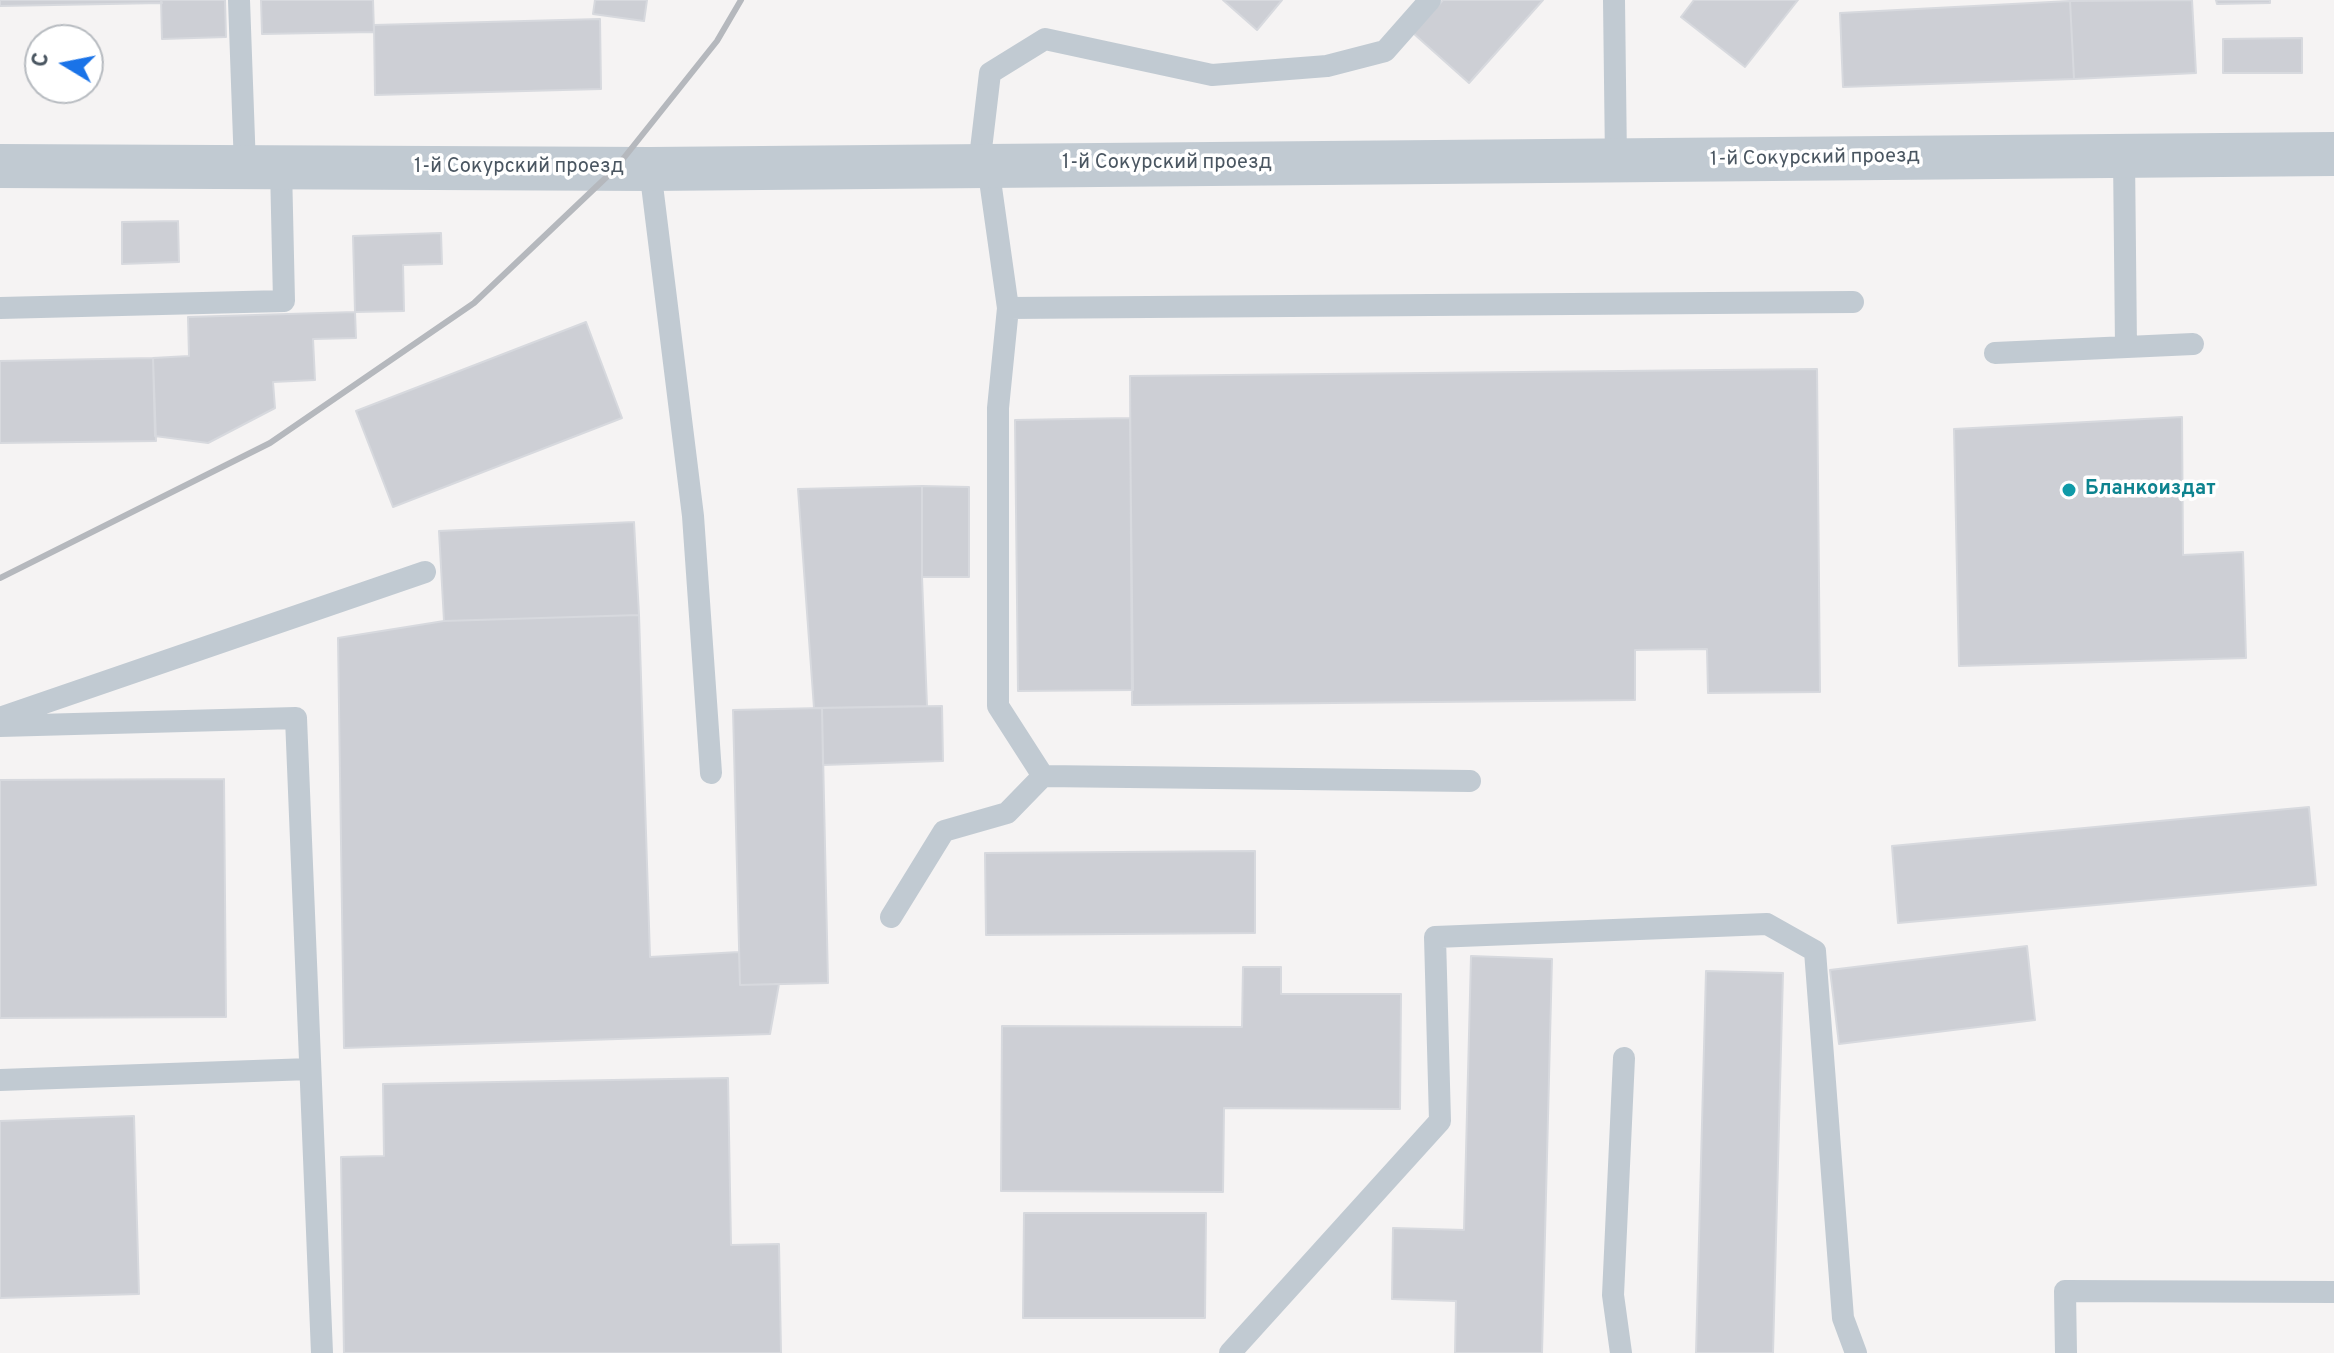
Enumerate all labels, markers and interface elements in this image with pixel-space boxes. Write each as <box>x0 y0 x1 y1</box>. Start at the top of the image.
north arrow <box>24 24 104 104</box>
text: С <box>27 51 56 69</box>
street label: 1-й Сокурский проезд <box>1710 145 1920 173</box>
street label: 1-й Сокурский проезд <box>1062 152 1272 176</box>
street label: 1-й Сокурский проезд <box>414 156 624 180</box>
place label: Бланкоиздат <box>2085 478 2216 502</box>
marker: Бланкоиздат <box>2060 481 2078 499</box>

